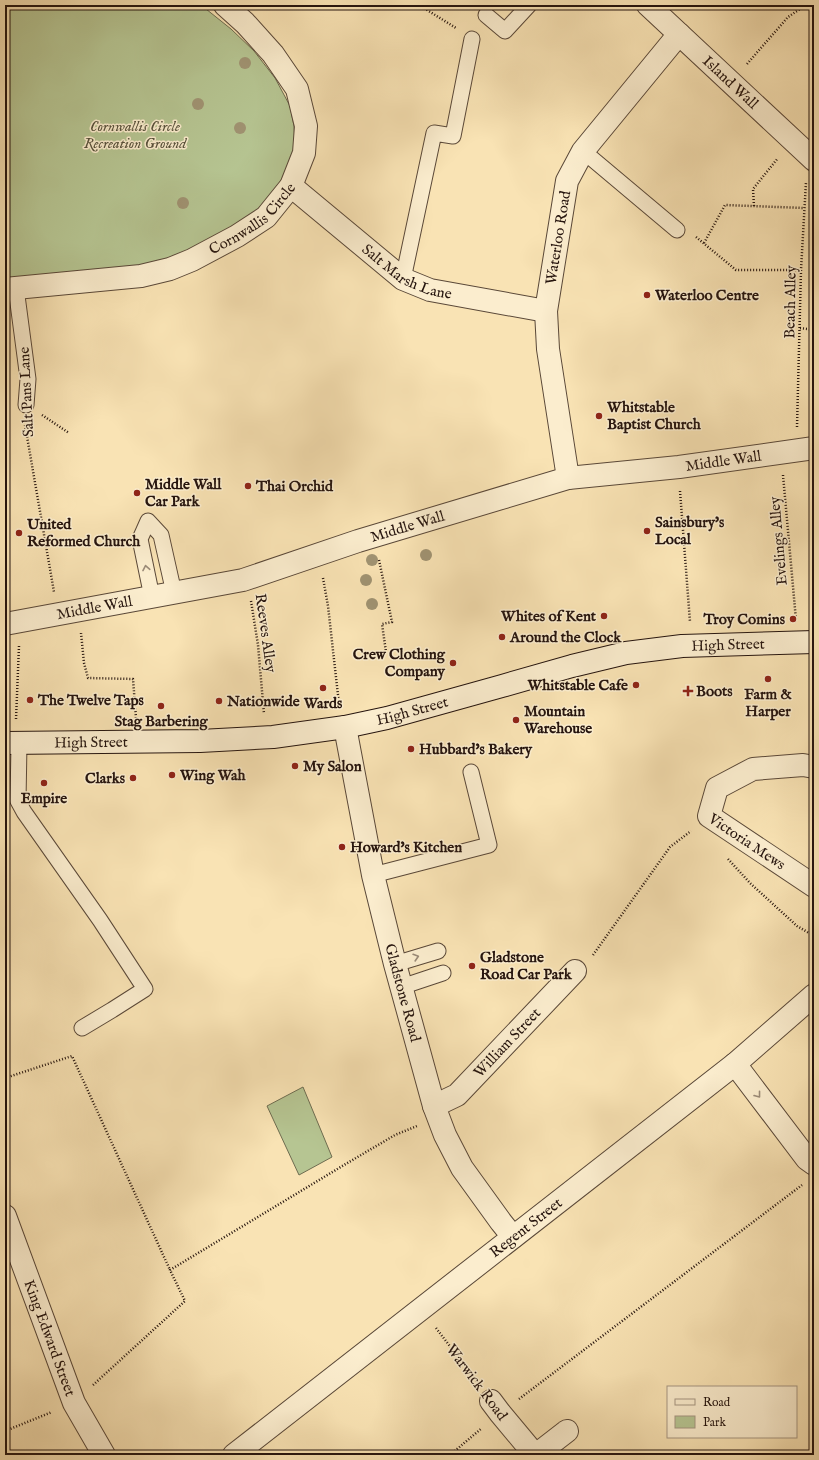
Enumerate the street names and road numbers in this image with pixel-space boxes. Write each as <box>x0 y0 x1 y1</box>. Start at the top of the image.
street label: Island Wall <box>698 52 763 114</box>
street label: Cornwallis Circle <box>206 179 300 259</box>
street label: Waterloo Road <box>541 188 575 286</box>
street label: Salt Marsh Lane <box>358 240 453 304</box>
street label: Beach Alley <box>780 264 801 339</box>
street label: Salt Pans Lane <box>15 346 38 438</box>
street label: Middle Wall <box>684 446 763 476</box>
street label: Evelings Alley <box>765 495 792 586</box>
street label: Middle Wall <box>368 506 448 547</box>
street label: Middle Wall <box>55 592 135 624</box>
street label: Reeves Alley <box>251 592 281 674</box>
street label: High Street <box>691 634 765 656</box>
street label: High Street <box>375 692 450 730</box>
street label: High Street <box>54 733 128 752</box>
street label: Victoria Mews <box>704 809 789 874</box>
street label: Gladstone Road <box>380 942 425 1045</box>
street label: William Street <box>470 1004 545 1082</box>
street label: Regent Street <box>486 1194 566 1262</box>
street label: King Edward Street <box>19 1277 80 1399</box>
street label: Warwick Road <box>442 1340 512 1425</box>

